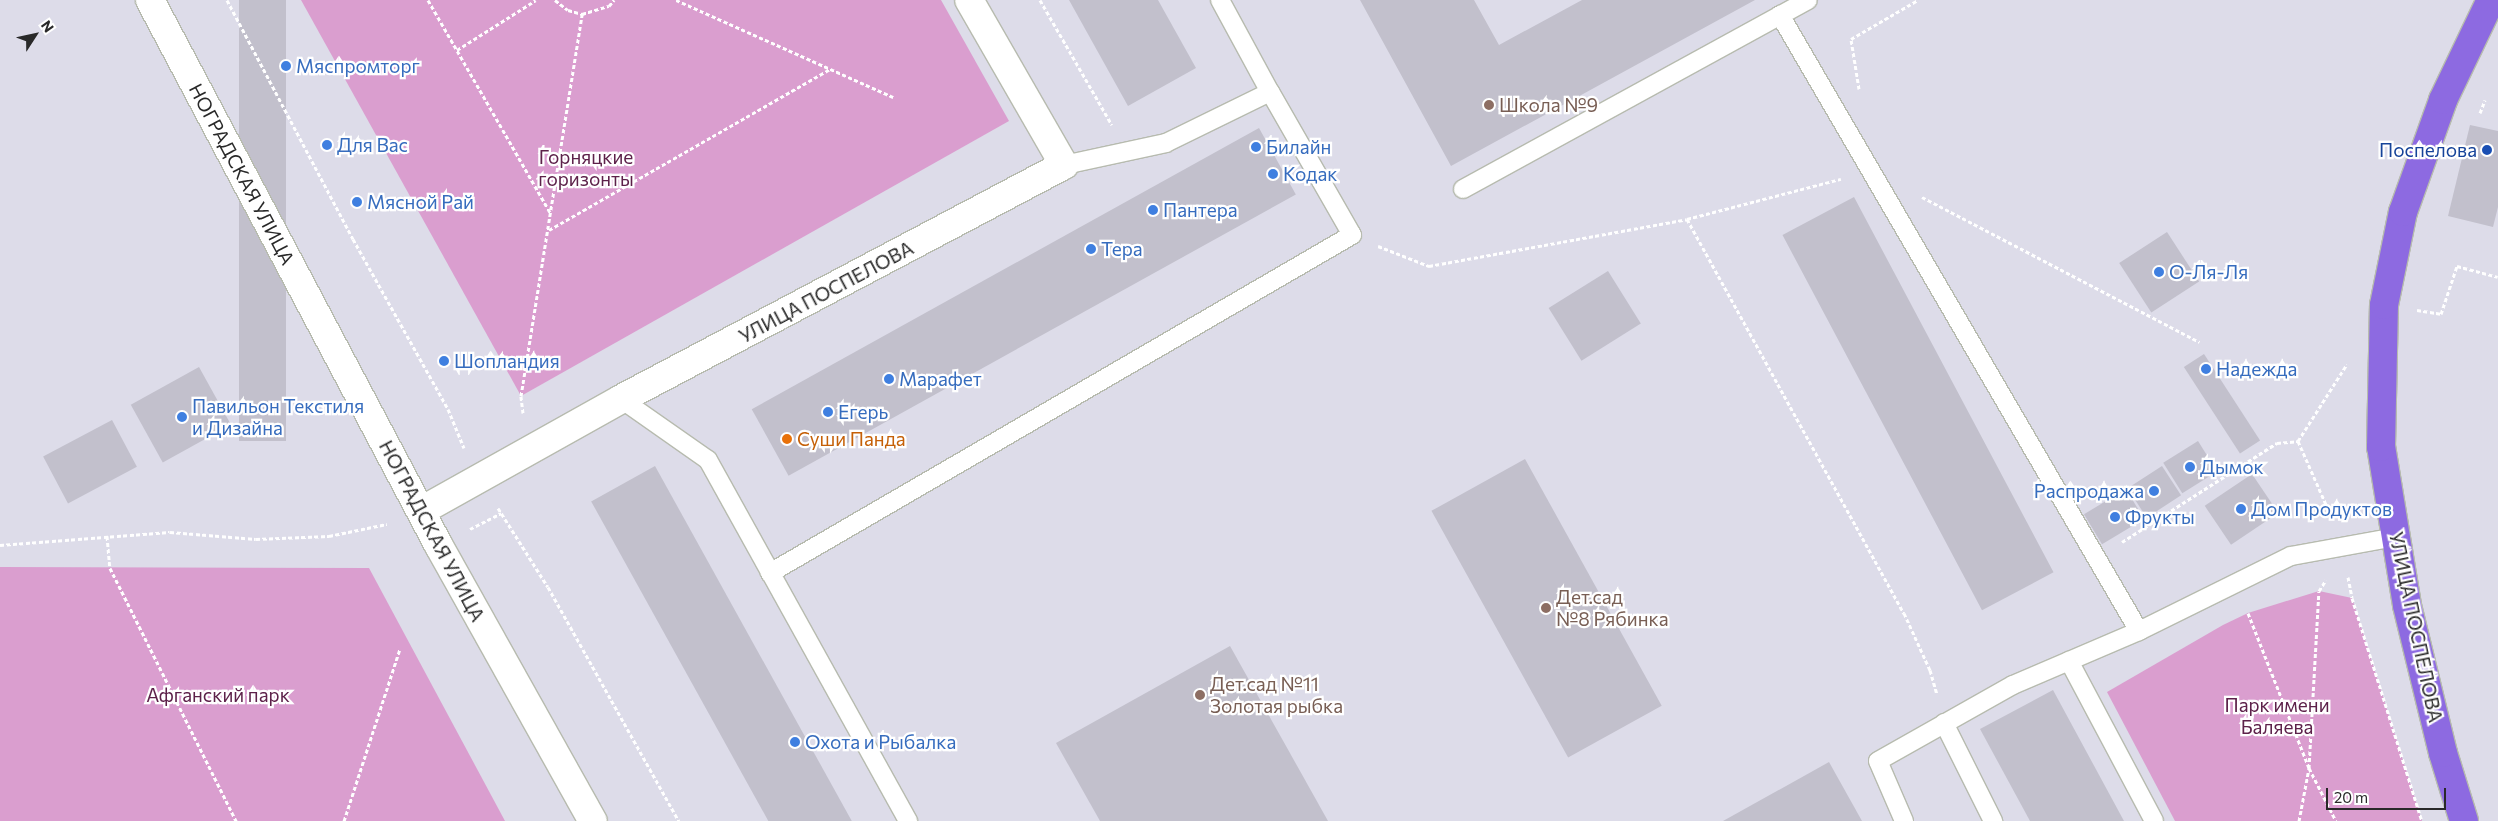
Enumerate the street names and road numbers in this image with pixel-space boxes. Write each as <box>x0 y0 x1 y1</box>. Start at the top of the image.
street label: НОГРАДСКАЯ УЛИЦА <box>185 79 299 269</box>
street label: УЛИЦА ПОСПЕЛОВА <box>735 236 917 348</box>
street label: НОГРАДСКАЯ УЛИЦА <box>375 436 489 626</box>
street label: УЛИЦА ПОСПЕЛОВА <box>2385 530 2447 724</box>

